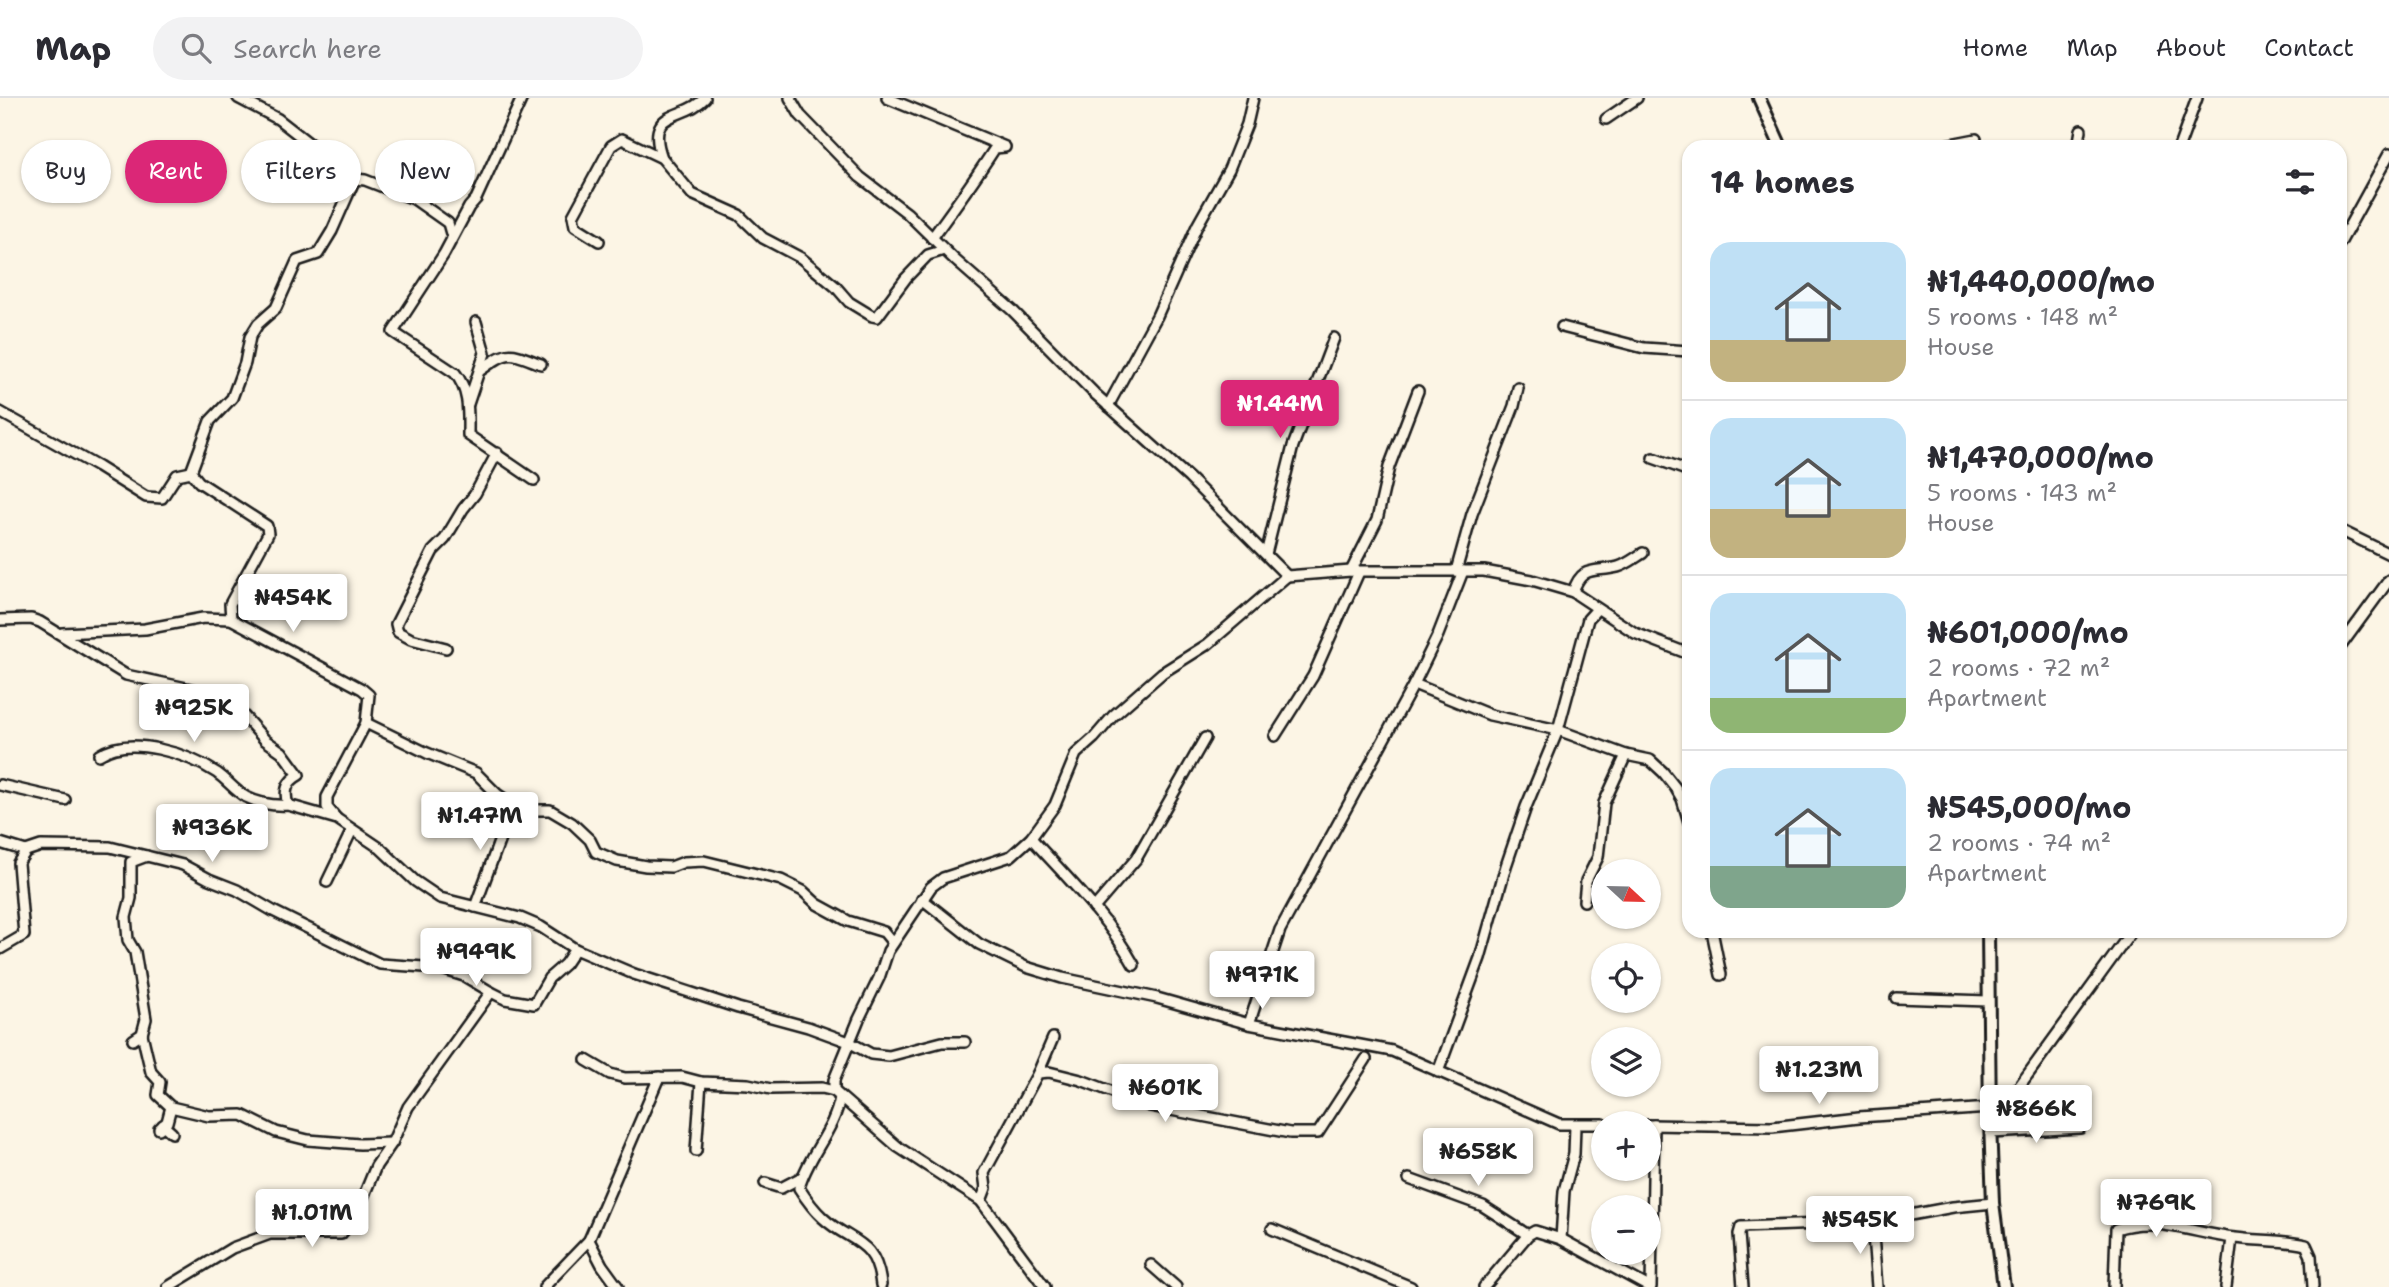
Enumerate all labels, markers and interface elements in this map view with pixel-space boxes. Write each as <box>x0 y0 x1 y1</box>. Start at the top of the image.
search box <box>153 17 643 80</box>
text: Map <box>35 26 111 71</box>
icon: search <box>177 29 215 67</box>
text: Search here <box>233 31 382 66</box>
text: Home <box>1962 32 2028 64</box>
text: Map <box>2066 32 2118 64</box>
text: About <box>2156 32 2226 64</box>
text: Contact <box>2264 32 2354 64</box>
chip: Buy <box>21 140 111 203</box>
chip: Rent <box>125 140 227 203</box>
chip: Filters <box>241 140 361 203</box>
chip: New <box>375 140 475 203</box>
text: 14 homes <box>1710 162 1855 203</box>
icon: filters <box>2281 163 2319 201</box>
text: ₦1,440,000/mo <box>1927 261 2155 302</box>
icon: home <box>1766 270 1850 354</box>
text: 5 rooms · 148 m² <box>1927 302 2118 332</box>
text: House <box>1927 332 1995 362</box>
pin: ₦1.44M <box>1223 380 1337 440</box>
text: ₦1.44M <box>1237 388 1323 418</box>
text: ₦1,470,000/mo <box>1927 437 2154 478</box>
icon: home <box>1766 446 1850 530</box>
text: 5 rooms · 143 m² <box>1927 478 2117 508</box>
text: House <box>1927 508 1995 538</box>
pin: ₦454K <box>244 574 342 634</box>
text: ₦454K <box>254 582 332 612</box>
text: ₦601,000/mo <box>1927 612 2129 653</box>
icon: home <box>1766 621 1850 705</box>
text: 2 rooms · 72 m² <box>1927 653 2110 683</box>
text: Apartment <box>1927 683 2047 713</box>
pin: ₦925K <box>145 684 243 744</box>
text: ₦925K <box>155 692 233 722</box>
text: ₦545,000/mo <box>1927 787 2132 828</box>
pin: ₦1.47M <box>423 792 537 852</box>
icon: home <box>1766 796 1850 880</box>
text: ₦1.47M <box>437 800 523 830</box>
pin: ₦936K <box>163 804 261 864</box>
text: ₦936K <box>172 812 252 842</box>
text: 2 rooms · 74 m² <box>1927 828 2111 858</box>
text: Apartment <box>1927 858 2047 888</box>
north arrow <box>1591 859 1661 929</box>
map controls <box>1591 859 1661 1265</box>
pin: ₦949K <box>427 928 525 988</box>
text: ₦949K <box>436 936 516 966</box>
button: locate <box>1591 943 1661 1013</box>
pin: ₦971K <box>1213 951 1311 1011</box>
text: ₦971K <box>1225 959 1299 989</box>
button: layers <box>1591 1027 1661 1097</box>
pin: ₦1.23M <box>1762 1046 1876 1106</box>
text: ₦1.23M <box>1775 1054 1863 1084</box>
pin: ₦601K <box>1116 1065 1214 1124</box>
text: ₦601K <box>1128 1072 1202 1102</box>
pin: ₦866K <box>1987 1086 2085 1145</box>
text: ₦866K <box>1996 1093 2076 1123</box>
button: + <box>1591 1111 1661 1181</box>
pin: ₦658K <box>1429 1128 1527 1188</box>
text: ₦658K <box>1439 1136 1517 1166</box>
pin: ₦769K <box>2107 1180 2205 1239</box>
text: ₦769K <box>2117 1187 2195 1217</box>
pin: ₦1.01M <box>255 1190 369 1249</box>
button: − <box>1591 1195 1661 1265</box>
pin: ₦545K <box>1811 1196 1909 1256</box>
text: ₦1.01M <box>271 1197 353 1227</box>
text: ₦545K <box>1822 1204 1898 1234</box>

